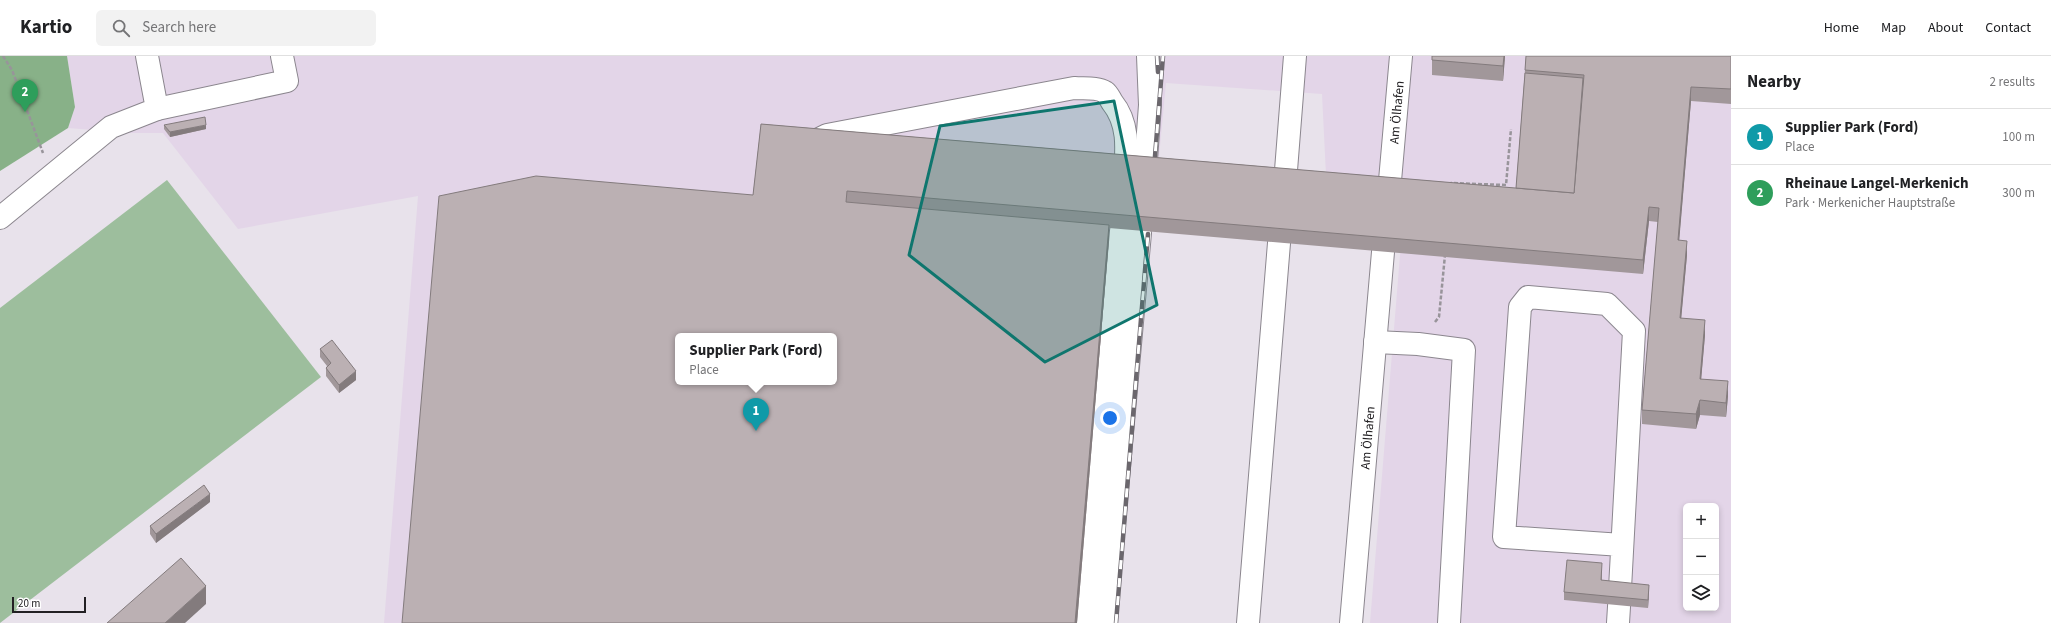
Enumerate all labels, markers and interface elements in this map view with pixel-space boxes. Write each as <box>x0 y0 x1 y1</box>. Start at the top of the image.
search box <box>96 10 376 46</box>
text: Kartio <box>20 14 72 41</box>
icon: search <box>110 17 132 39</box>
text: Search here <box>142 17 216 38</box>
text: Home <box>1824 18 1859 38</box>
text: Map <box>1881 18 1906 38</box>
text: About <box>1928 18 1963 38</box>
text: Contact <box>1985 18 2031 38</box>
text: Nearby <box>1747 70 1801 94</box>
text: 2 results <box>1990 73 2035 91</box>
pin: 2 <box>12 79 38 112</box>
street label: Am Ölhafen <box>1385 80 1409 145</box>
text: Supplier Park (Ford) <box>1785 117 1918 138</box>
text: 1 <box>1757 128 1763 146</box>
text: 100 m <box>2002 128 2035 146</box>
text: Place <box>1785 138 1814 156</box>
text: Rheinaue Langel-Merkenich <box>1785 173 1969 194</box>
text: 2 <box>1757 184 1763 202</box>
text: 300 m <box>2002 184 2035 202</box>
text: Park · Merkenicher Hauptstraße <box>1785 194 1955 212</box>
popup <box>675 333 837 385</box>
text: Supplier Park (Ford) <box>689 340 823 361</box>
text: Place <box>689 361 719 379</box>
pin: 1 <box>743 398 769 431</box>
street label: Am Ölhafen <box>1356 405 1380 470</box>
your location <box>1100 408 1120 428</box>
map controls <box>1683 503 1719 611</box>
button: + <box>1683 503 1719 539</box>
button: − <box>1683 539 1719 575</box>
button: layers <box>1683 575 1719 611</box>
scale bar <box>12 595 86 614</box>
text: 20 m <box>18 596 40 611</box>

